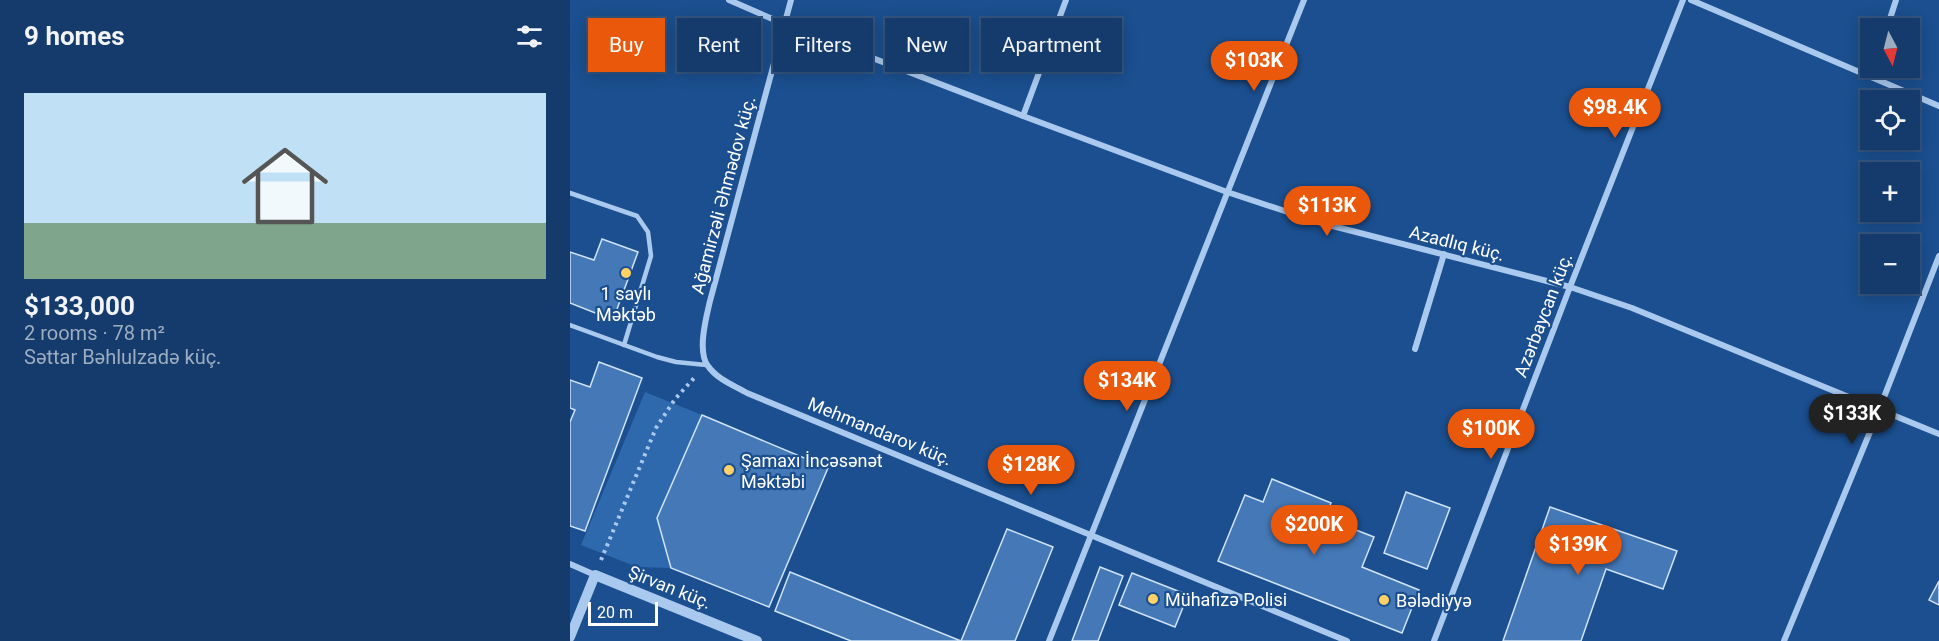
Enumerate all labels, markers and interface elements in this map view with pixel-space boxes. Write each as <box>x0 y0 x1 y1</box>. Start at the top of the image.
chip: Buy <box>588 18 665 72</box>
chip: Rent <box>677 18 761 72</box>
chip: Filters <box>773 18 873 72</box>
chip: New <box>885 18 969 72</box>
chip: Apartment <box>981 18 1122 72</box>
north arrow <box>1860 18 1920 78</box>
map controls <box>1860 18 1920 294</box>
icon: filters <box>513 20 546 53</box>
text: 9 homes <box>24 21 125 51</box>
pin: $103K <box>1212 41 1296 92</box>
text: $103K <box>1225 48 1283 72</box>
pin: $98.4K <box>1566 88 1664 139</box>
button: locate <box>1860 90 1920 150</box>
street label: Ağamirzəli Əhmədov küç. <box>686 94 760 296</box>
text: $98.4K <box>1583 95 1647 119</box>
icon: home <box>231 132 339 240</box>
button: + <box>1860 162 1920 222</box>
pin: $113K <box>1285 186 1369 237</box>
text: $113K <box>1298 193 1356 217</box>
street label: Azadlıq küç. <box>1407 221 1507 265</box>
button: − <box>1860 234 1920 294</box>
street label: Azərbaycan küç. <box>1510 250 1576 380</box>
marker: 1 saylı Məktəb <box>619 266 633 280</box>
place label: 1 saylı Məktəb <box>596 283 656 325</box>
text: $133,000 <box>24 291 135 321</box>
text: 2 rooms · 78 m² <box>24 321 165 345</box>
text: Səttar Bəhlulzadə küç. <box>24 345 221 369</box>
pin: $134K <box>1085 361 1169 412</box>
text: $134K <box>1098 368 1156 392</box>
street label: Mehmandarov küç. <box>805 393 955 469</box>
pin: $133K <box>1810 394 1894 445</box>
text: $133K <box>1823 401 1881 425</box>
pin: $100K <box>1449 409 1533 460</box>
text: $100K <box>1462 416 1520 440</box>
pin: $128K <box>989 445 1073 496</box>
place label: Şamaxı İncəsənət Məktəbi <box>741 450 883 492</box>
text: $128K <box>1002 452 1060 476</box>
marker: Şamaxı İncəsənət Məktəbi <box>722 463 736 477</box>
pin: $200K <box>1272 505 1356 556</box>
text: $200K <box>1285 512 1343 536</box>
pin: $139K <box>1536 525 1620 576</box>
text: $139K <box>1549 532 1607 556</box>
street label: Şirvan küç. <box>626 561 714 613</box>
place label: Mühafizə Polisi <box>1165 589 1287 610</box>
place label: Bələdiyyə <box>1396 590 1472 611</box>
marker: Mühafizə Polisi <box>1146 592 1160 606</box>
marker: Bələdiyyə <box>1377 593 1391 607</box>
scale bar <box>588 599 658 626</box>
text: 20 m <box>597 603 633 622</box>

